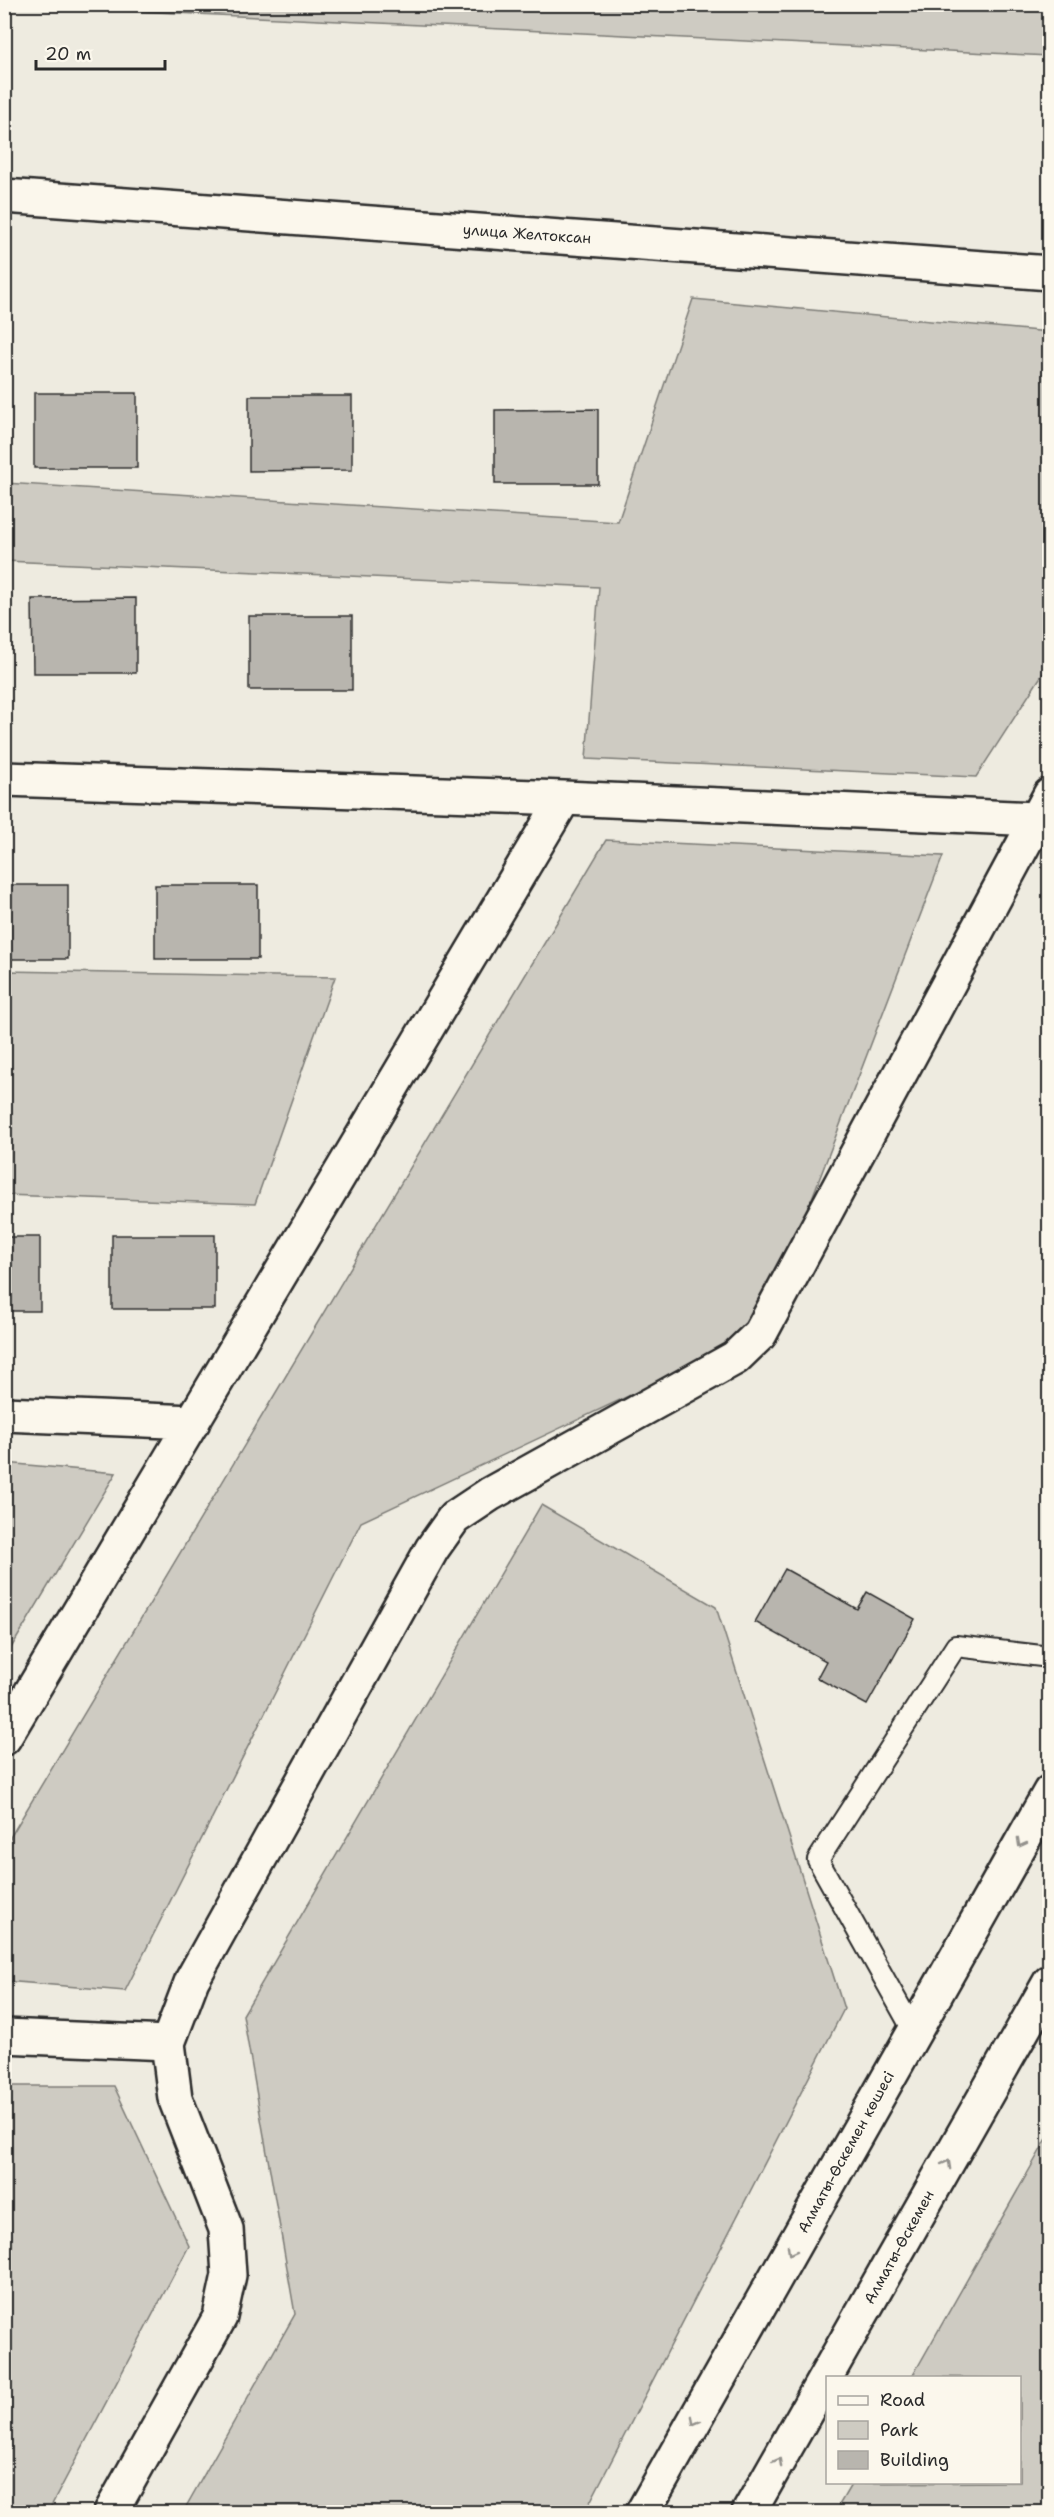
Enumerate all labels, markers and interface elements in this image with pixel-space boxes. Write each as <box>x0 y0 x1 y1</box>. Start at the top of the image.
scale bar <box>36 33 165 71</box>
text: 20 m <box>45 42 91 66</box>
street label: улица Желтоксан <box>462 220 592 248</box>
one-way arrow <box>1017 1837 1028 1847</box>
street label: Алматы-Өскемен көшесі <box>793 2067 899 2237</box>
one-way arrow <box>939 2160 951 2170</box>
street label: Алматы-Өскемен <box>859 2186 939 2308</box>
one-way arrow <box>786 2245 798 2255</box>
legend <box>826 2376 1021 2484</box>
text: Road <box>880 2388 925 2412</box>
one-way arrow <box>691 2414 702 2425</box>
text: Park <box>880 2418 919 2442</box>
text: Building <box>880 2448 949 2472</box>
one-way arrow <box>771 2457 782 2468</box>

